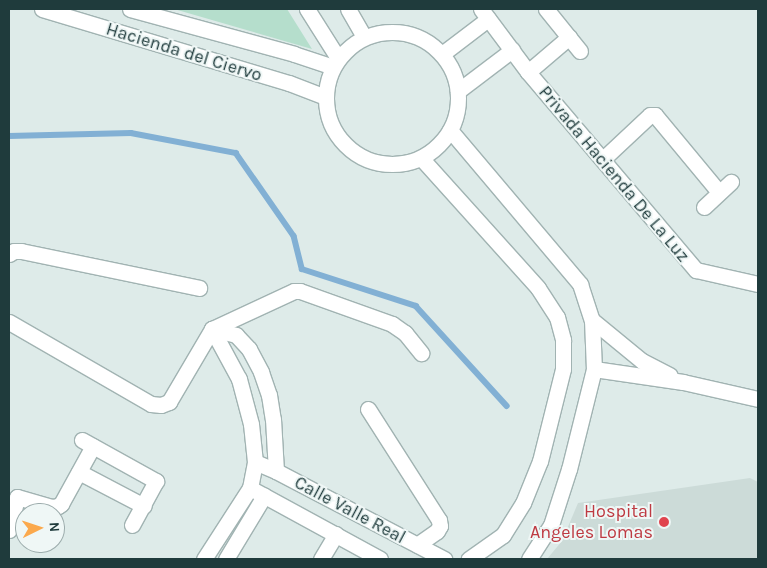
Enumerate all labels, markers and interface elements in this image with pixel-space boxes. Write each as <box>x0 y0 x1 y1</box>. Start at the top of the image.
street label: Hacienda del Ciervo <box>103 18 265 86</box>
street label: Privada Hacienda De La Luz <box>534 82 694 266</box>
street label: Calle Valle Real <box>291 472 409 548</box>
place label: Hospital Angeles Lomas <box>530 501 653 544</box>
north arrow <box>15 503 65 553</box>
marker: Hospital Angeles Lomas <box>657 515 671 529</box>
text: N <box>46 521 63 533</box>

